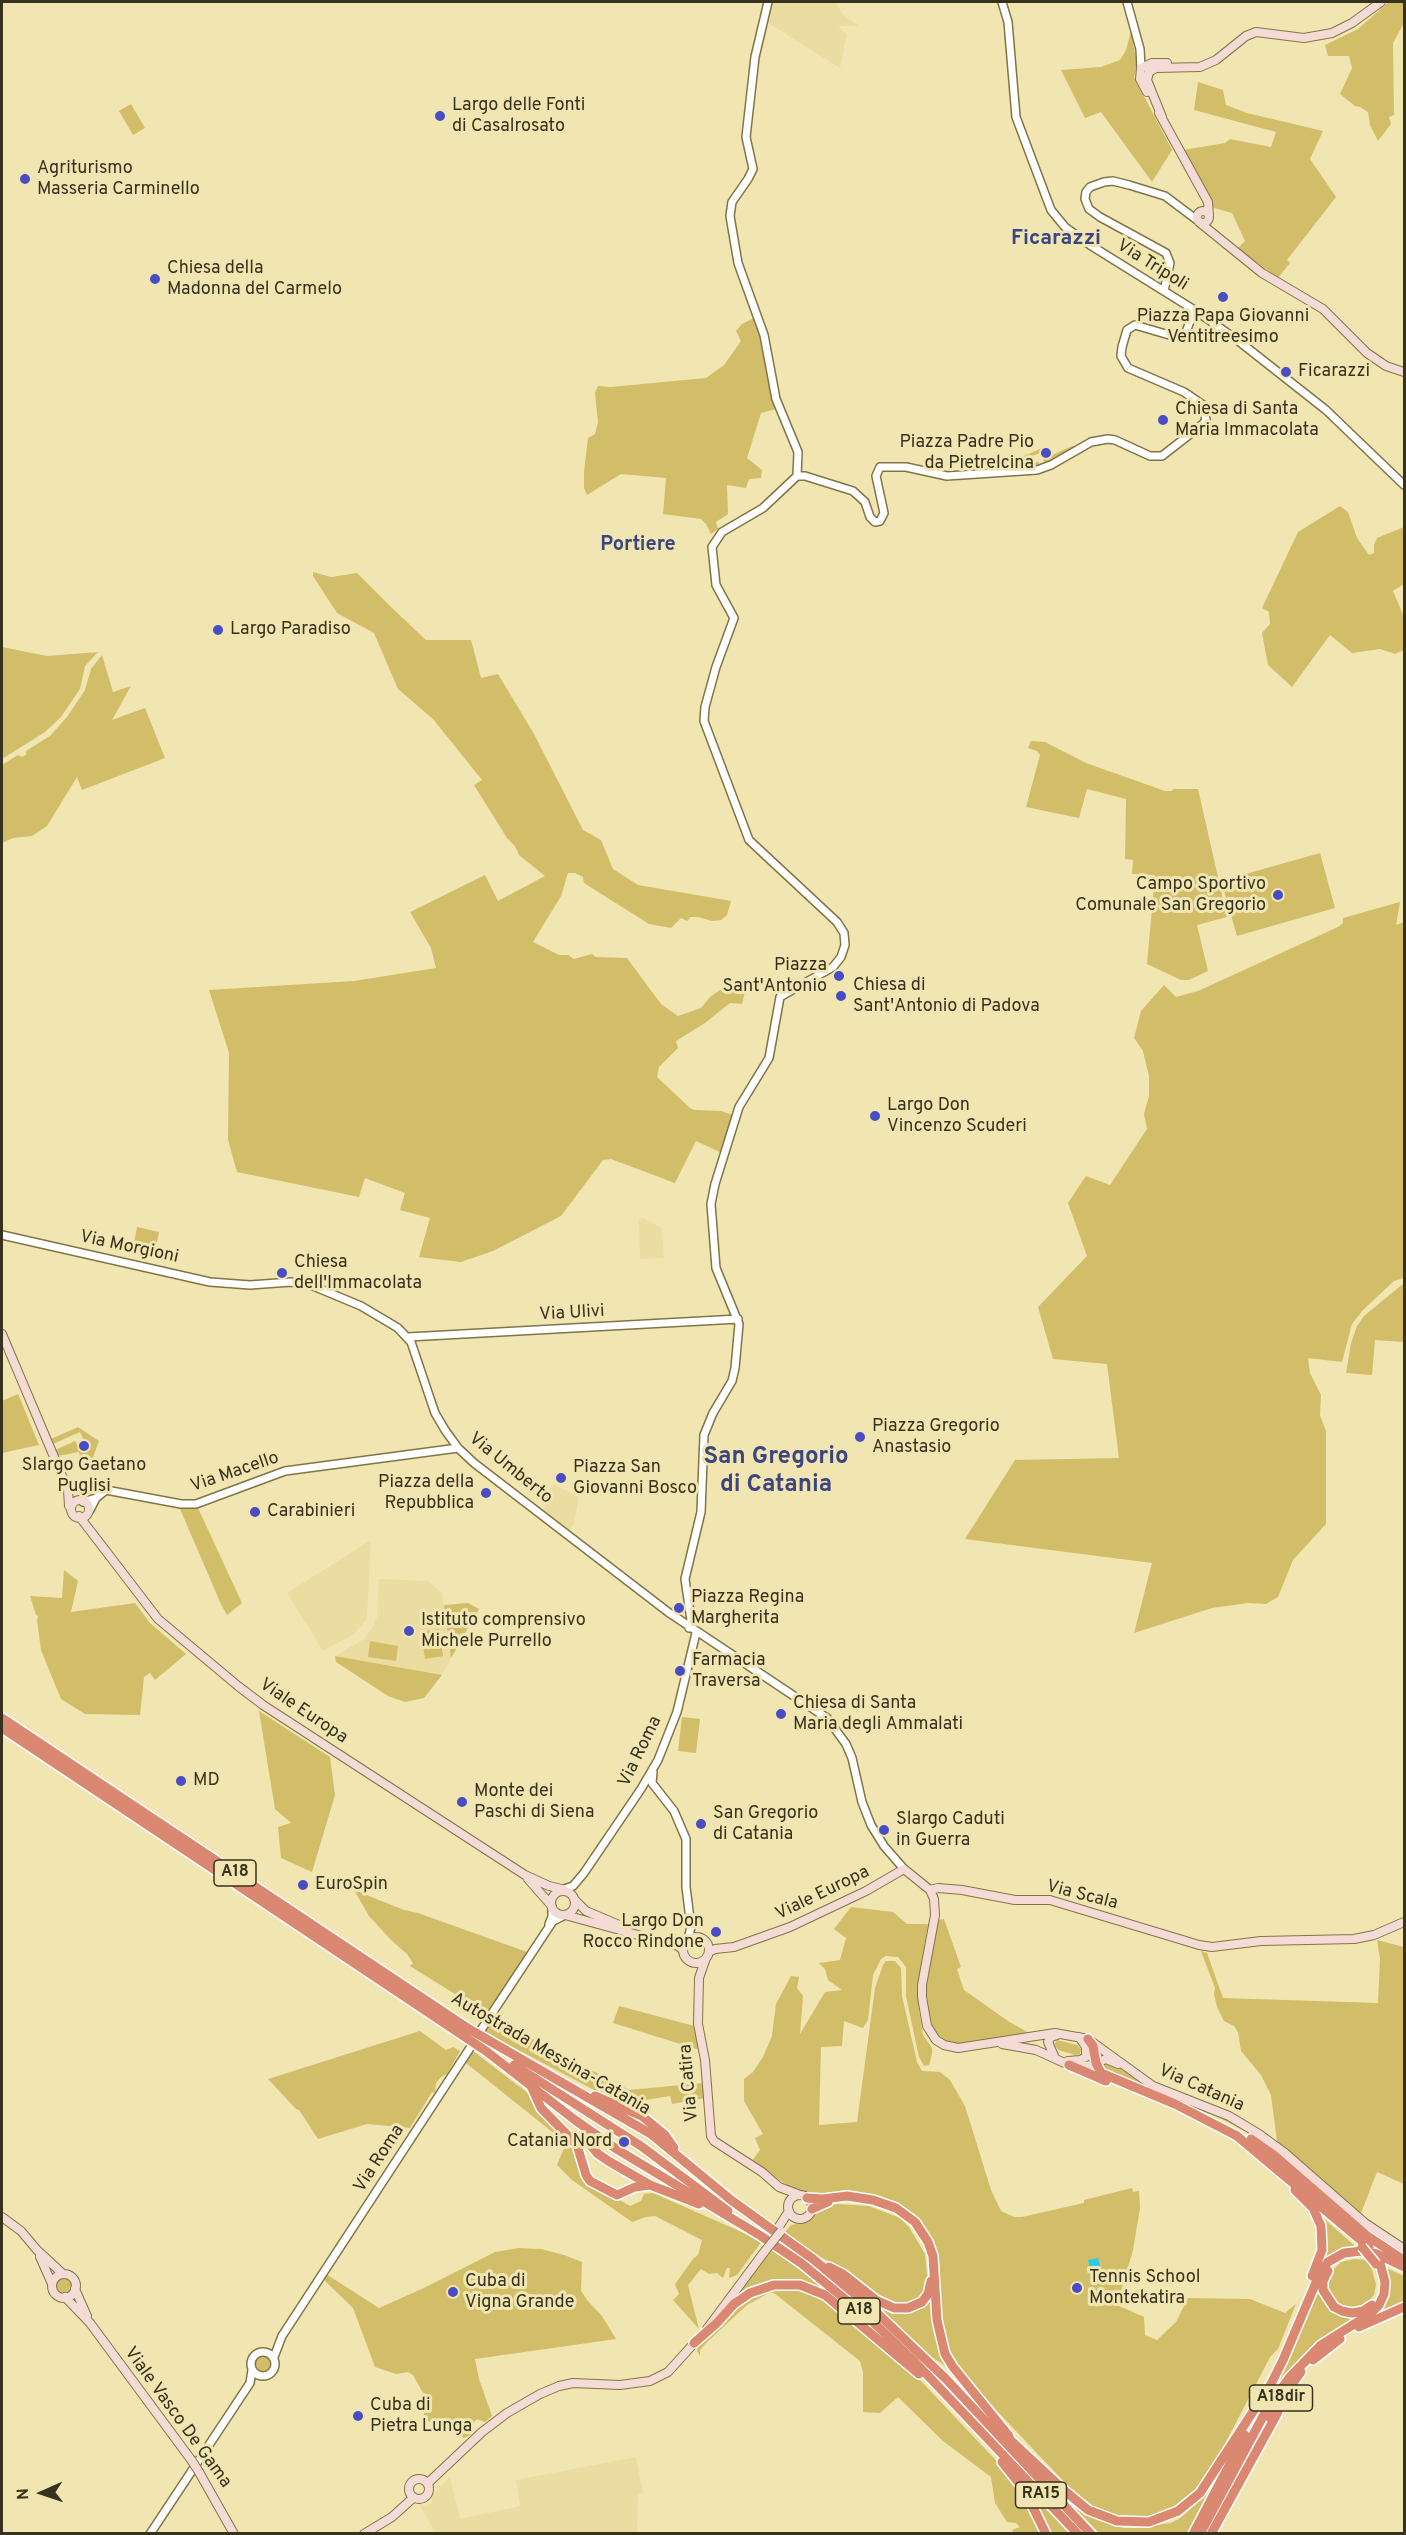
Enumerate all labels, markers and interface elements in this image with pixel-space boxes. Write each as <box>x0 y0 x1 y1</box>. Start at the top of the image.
place label: Largo delle Fonti di Casalrosato <box>452 95 585 138</box>
marker: Largo delle Fonti di Casalrosato <box>433 109 447 123</box>
place label: Agriturismo Masseria Carminello <box>37 158 200 201</box>
marker: Agriturismo Masseria Carminello <box>18 172 32 186</box>
district label: Ficarazzi <box>1011 227 1101 253</box>
street label: Via Tripoli <box>1112 236 1192 296</box>
place label: Chiesa della Madonna del Carmelo <box>167 258 342 300</box>
marker: Chiesa della Madonna del Carmelo <box>148 272 162 286</box>
marker: Piazza Papa Giovanni Ventitreesimo <box>1216 290 1230 304</box>
place label: Piazza Papa Giovanni Ventitreesimo <box>1137 306 1309 348</box>
place label: Ficarazzi <box>1298 361 1370 383</box>
marker: Ficarazzi <box>1279 365 1293 379</box>
place label: Chiesa di Santa Maria Immacolata <box>1175 399 1319 442</box>
marker: Chiesa di Santa Maria Immacolata <box>1156 413 1170 427</box>
place label: Piazza Padre Pio da Pietrelcina <box>899 432 1034 474</box>
marker: Piazza Padre Pio da Pietrelcina <box>1039 446 1053 460</box>
district label: Portiere <box>600 534 676 558</box>
place label: Largo Paradiso <box>230 619 351 641</box>
marker: Largo Paradiso <box>211 623 225 637</box>
place label: Campo Sportivo Comunale San Gregorio <box>1075 874 1266 916</box>
marker: Campo Sportivo Comunale San Gregorio <box>1271 888 1285 902</box>
place label: Piazza Sant'Antonio <box>723 955 827 998</box>
marker: Piazza Sant'Antonio <box>832 969 846 983</box>
place label: Chiesa di Sant'Antonio di Padova <box>853 975 1040 1018</box>
marker: Chiesa di Sant'Antonio di Padova <box>834 989 848 1003</box>
place label: Largo Don Vincenzo Scuderi <box>887 1095 1027 1138</box>
marker: Largo Don Vincenzo Scuderi <box>868 1109 882 1123</box>
street label: Via Morgioni <box>78 1227 180 1269</box>
place label: Chiesa dell'Immacolata <box>294 1252 422 1294</box>
marker: Chiesa dell'Immacolata <box>275 1266 289 1280</box>
street label: Via Ulivi <box>539 1302 605 1326</box>
place label: Piazza Gregorio Anastasio <box>872 1416 1000 1458</box>
street label: Via Umberto <box>464 1429 556 1509</box>
marker: Piazza Gregorio Anastasio <box>853 1430 867 1444</box>
marker: Slargo Gaetano Puglisi <box>77 1439 91 1453</box>
district label: San Gregorio di Catania <box>703 1444 849 1500</box>
street label: Via Macello <box>188 1448 282 1498</box>
place label: Slargo Gaetano Puglisi <box>22 1455 146 1498</box>
place label: Piazza San Giovanni Bosco <box>573 1457 697 1500</box>
marker: Piazza San Giovanni Bosco <box>554 1471 568 1485</box>
place label: Piazza della Repubblica <box>378 1472 474 1514</box>
marker: Piazza della Repubblica <box>479 1486 493 1500</box>
place label: Carabinieri <box>267 1501 355 1523</box>
marker: Carabinieri <box>248 1505 262 1519</box>
place label: Piazza Regina Margherita <box>691 1587 804 1630</box>
marker: Piazza Regina Margherita <box>672 1601 686 1615</box>
place label: Istituto comprensivo Michele Purrello <box>421 1610 586 1652</box>
marker: Istituto comprensivo Michele Purrello <box>402 1624 416 1638</box>
place label: Farmacia Traversa <box>692 1650 765 1692</box>
marker: Farmacia Traversa <box>673 1664 687 1678</box>
street label: Viale Europa <box>255 1675 351 1749</box>
place label: Chiesa di Santa Maria degli Ammalati <box>793 1693 963 1736</box>
marker: Chiesa di Santa Maria degli Ammalati <box>774 1707 788 1721</box>
street label: Via Roma <box>615 1713 667 1791</box>
place label: MD <box>193 1770 220 1792</box>
marker: MD <box>174 1774 188 1788</box>
place label: Monte dei Paschi di Siena <box>474 1781 594 1824</box>
marker: Monte dei Paschi di Siena <box>455 1795 469 1809</box>
place label: San Gregorio di Catania <box>713 1803 818 1846</box>
place label: Slargo Caduti in Guerra <box>896 1809 1005 1852</box>
marker: San Gregorio di Catania <box>694 1817 708 1831</box>
marker: Slargo Caduti in Guerra <box>877 1823 891 1837</box>
road number: A18 <box>214 1860 256 1886</box>
street label: Viale Europa <box>772 1862 874 1926</box>
place label: EuroSpin <box>315 1874 388 1896</box>
street label: Via Scala <box>1044 1877 1120 1915</box>
marker: EuroSpin <box>296 1878 310 1892</box>
place label: Largo Don Rocco Rindone <box>582 1911 704 1954</box>
marker: Largo Don Rocco Rindone <box>709 1925 723 1939</box>
street label: Autostrada Messina-Catania <box>446 1989 654 2121</box>
street label: Via Catira <box>676 2043 704 2123</box>
street label: Via Catania <box>1155 2061 1247 2117</box>
street label: Via Roma <box>350 2121 410 2197</box>
place label: Catania Nord <box>507 2131 612 2153</box>
marker: Catania Nord <box>617 2135 631 2149</box>
place label: Tennis School Montekatira <box>1089 2267 1200 2310</box>
place label: Cuba di Vigna Grande <box>465 2271 574 2314</box>
marker: Tennis School Montekatira <box>1070 2281 1084 2295</box>
marker: Cuba di Vigna Grande <box>446 2285 460 2299</box>
road number: A18 <box>838 2298 880 2324</box>
street label: Viale Vasco De Gama <box>119 2343 235 2493</box>
road number: A18dir <box>1250 2385 1312 2411</box>
place label: Cuba di Pietra Lunga <box>370 2395 472 2438</box>
marker: Cuba di Pietra Lunga <box>351 2409 365 2423</box>
north arrow <box>12 2463 72 2523</box>
road number: RA15 <box>1016 2482 1066 2508</box>
text: N <box>14 2488 34 2500</box>

